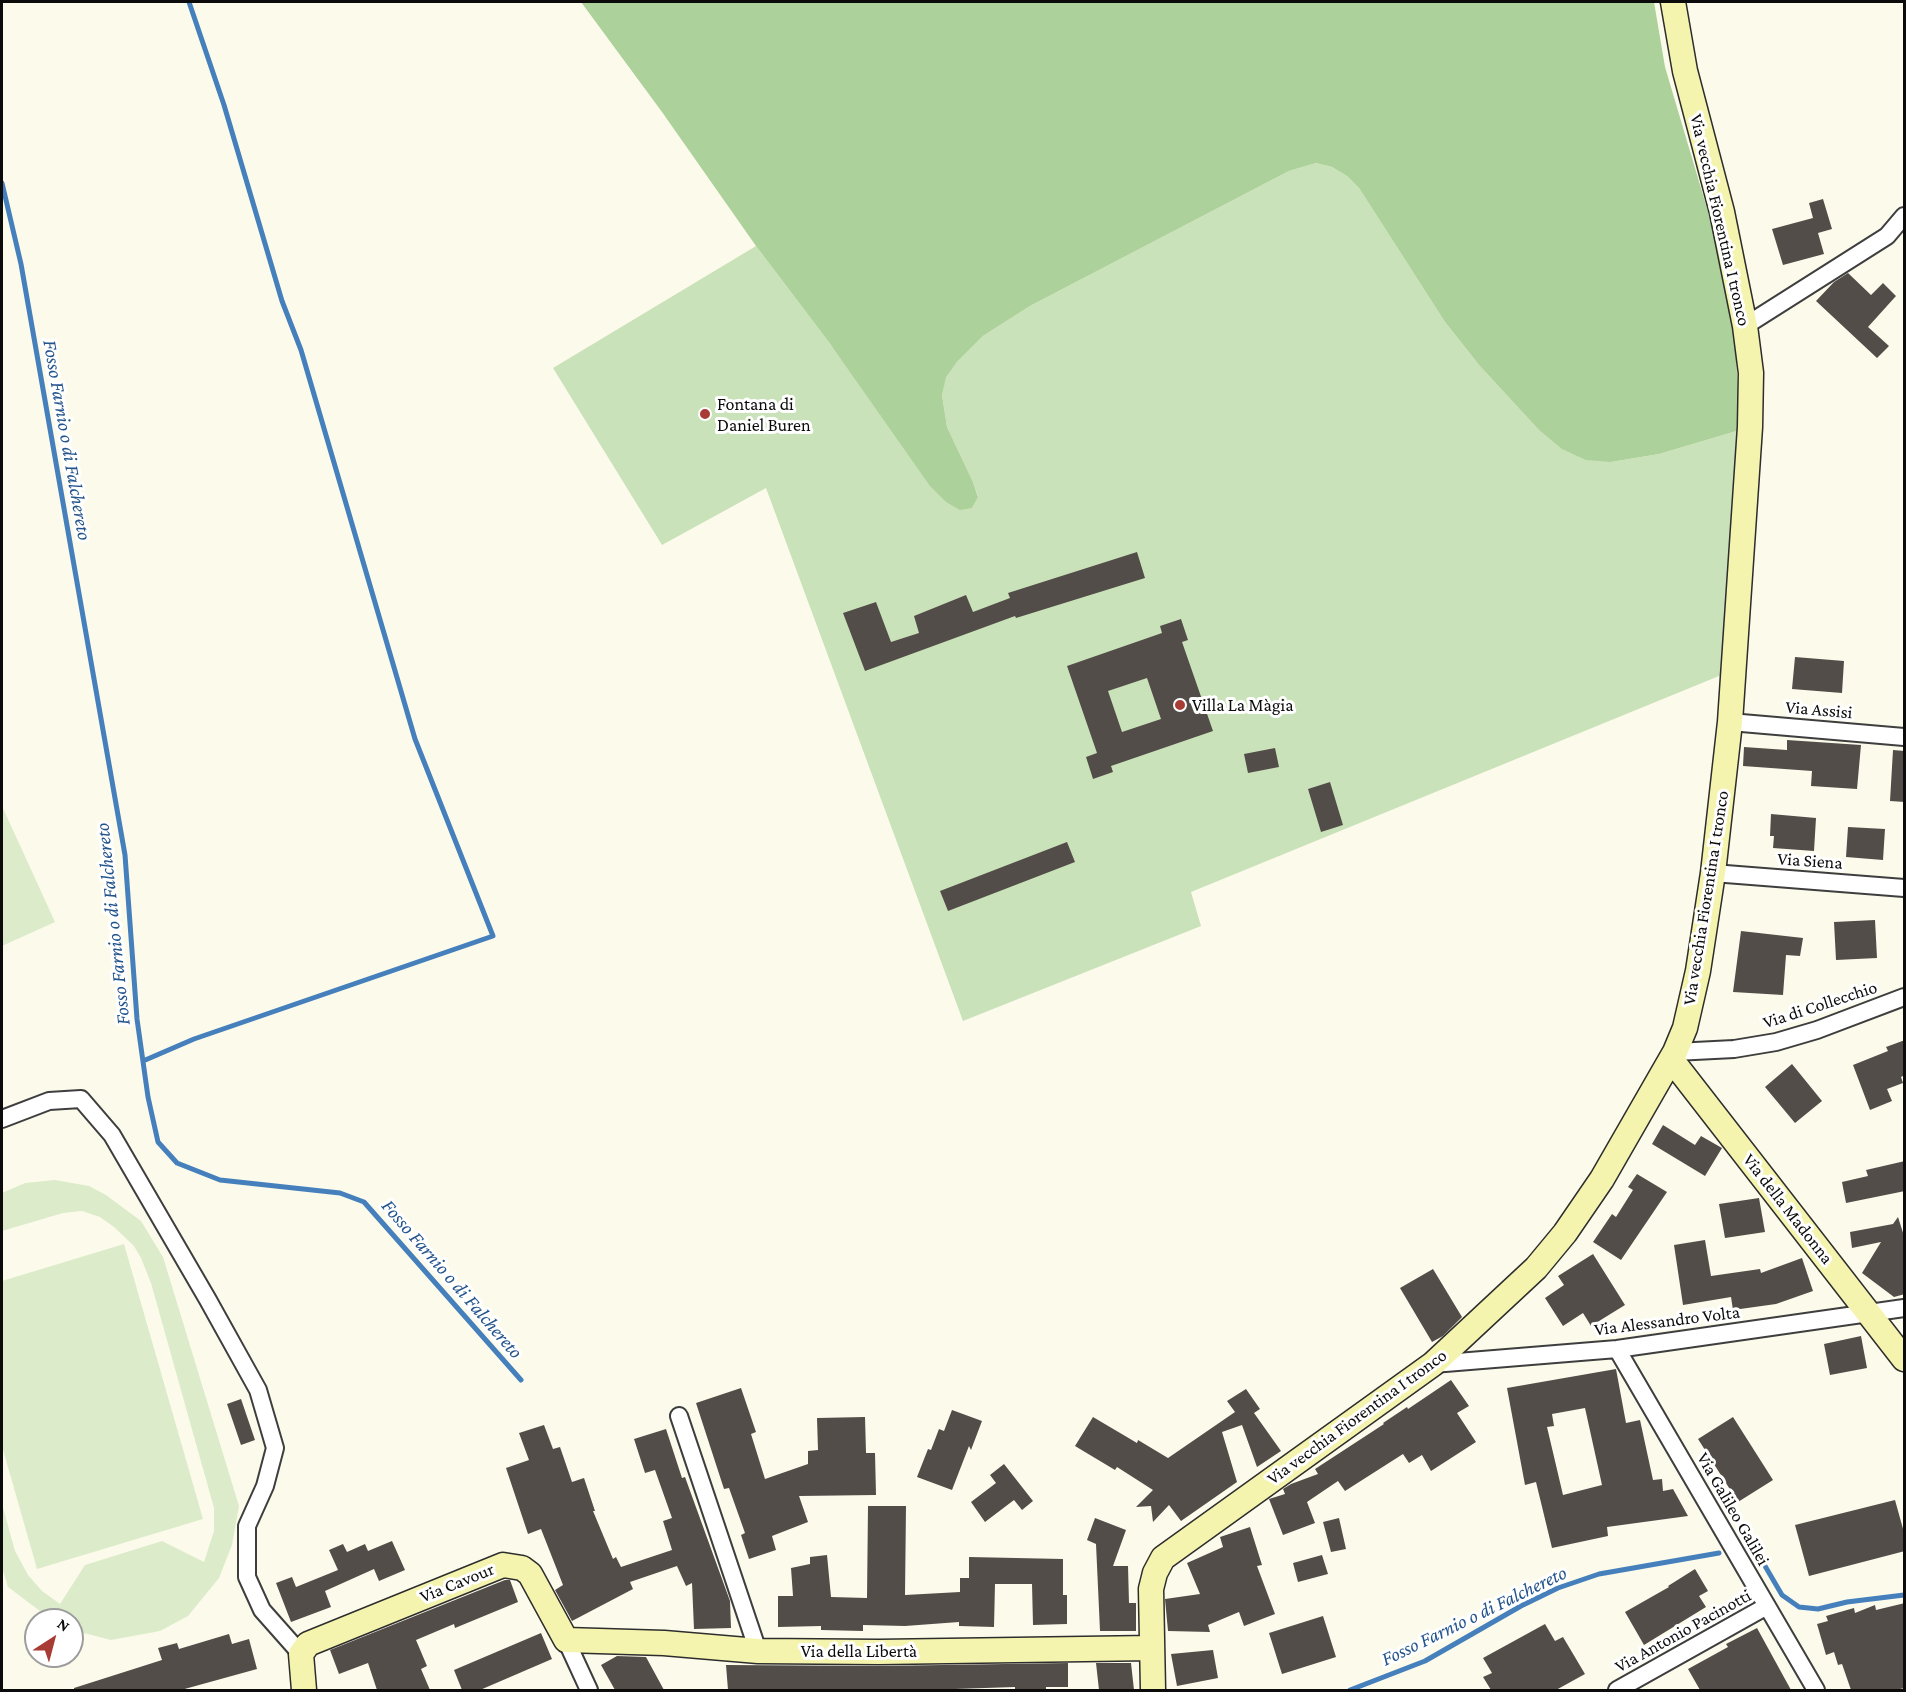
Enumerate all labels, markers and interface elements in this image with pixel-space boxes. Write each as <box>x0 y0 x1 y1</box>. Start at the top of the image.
street label: Via vecchia Fiorentina I tronco <box>1685 112 1755 328</box>
water label: Fosso Farnio o di Falchereto <box>38 338 96 542</box>
place label: Fontana di Daniel Buren <box>717 393 811 436</box>
marker: Fontana di Daniel Buren <box>698 407 712 421</box>
place label: Villa La Màgia <box>1192 694 1294 716</box>
street label: Via Assisi <box>1785 696 1853 724</box>
marker: Villa La Màgia <box>1173 698 1187 712</box>
street label: Via vecchia Fiorentina I tronco <box>1678 789 1734 1007</box>
water label: Fosso Farnio o di Falchereto <box>90 822 136 1026</box>
street label: Via Siena <box>1777 848 1843 874</box>
street label: Via di Collecchio <box>1760 976 1880 1034</box>
street label: Via della Madonna <box>1738 1149 1838 1269</box>
water label: Fosso Farnio o di Falchereto <box>376 1194 528 1364</box>
street label: Via Alessandro Volta <box>1593 1301 1741 1341</box>
street label: Via vecchia Fiorentina I tronco <box>1263 1344 1451 1490</box>
street label: Via Galileo Galilei <box>1692 1449 1774 1569</box>
street label: Via Cavour <box>417 1558 497 1608</box>
water label: Fosso Farnio o di Falchereto <box>1377 1561 1571 1671</box>
street label: Via Antonio Pacinotti <box>1611 1585 1755 1677</box>
north arrow <box>24 1608 84 1668</box>
text: N <box>54 1615 73 1635</box>
street label: Via della Libertà <box>801 1640 917 1662</box>

